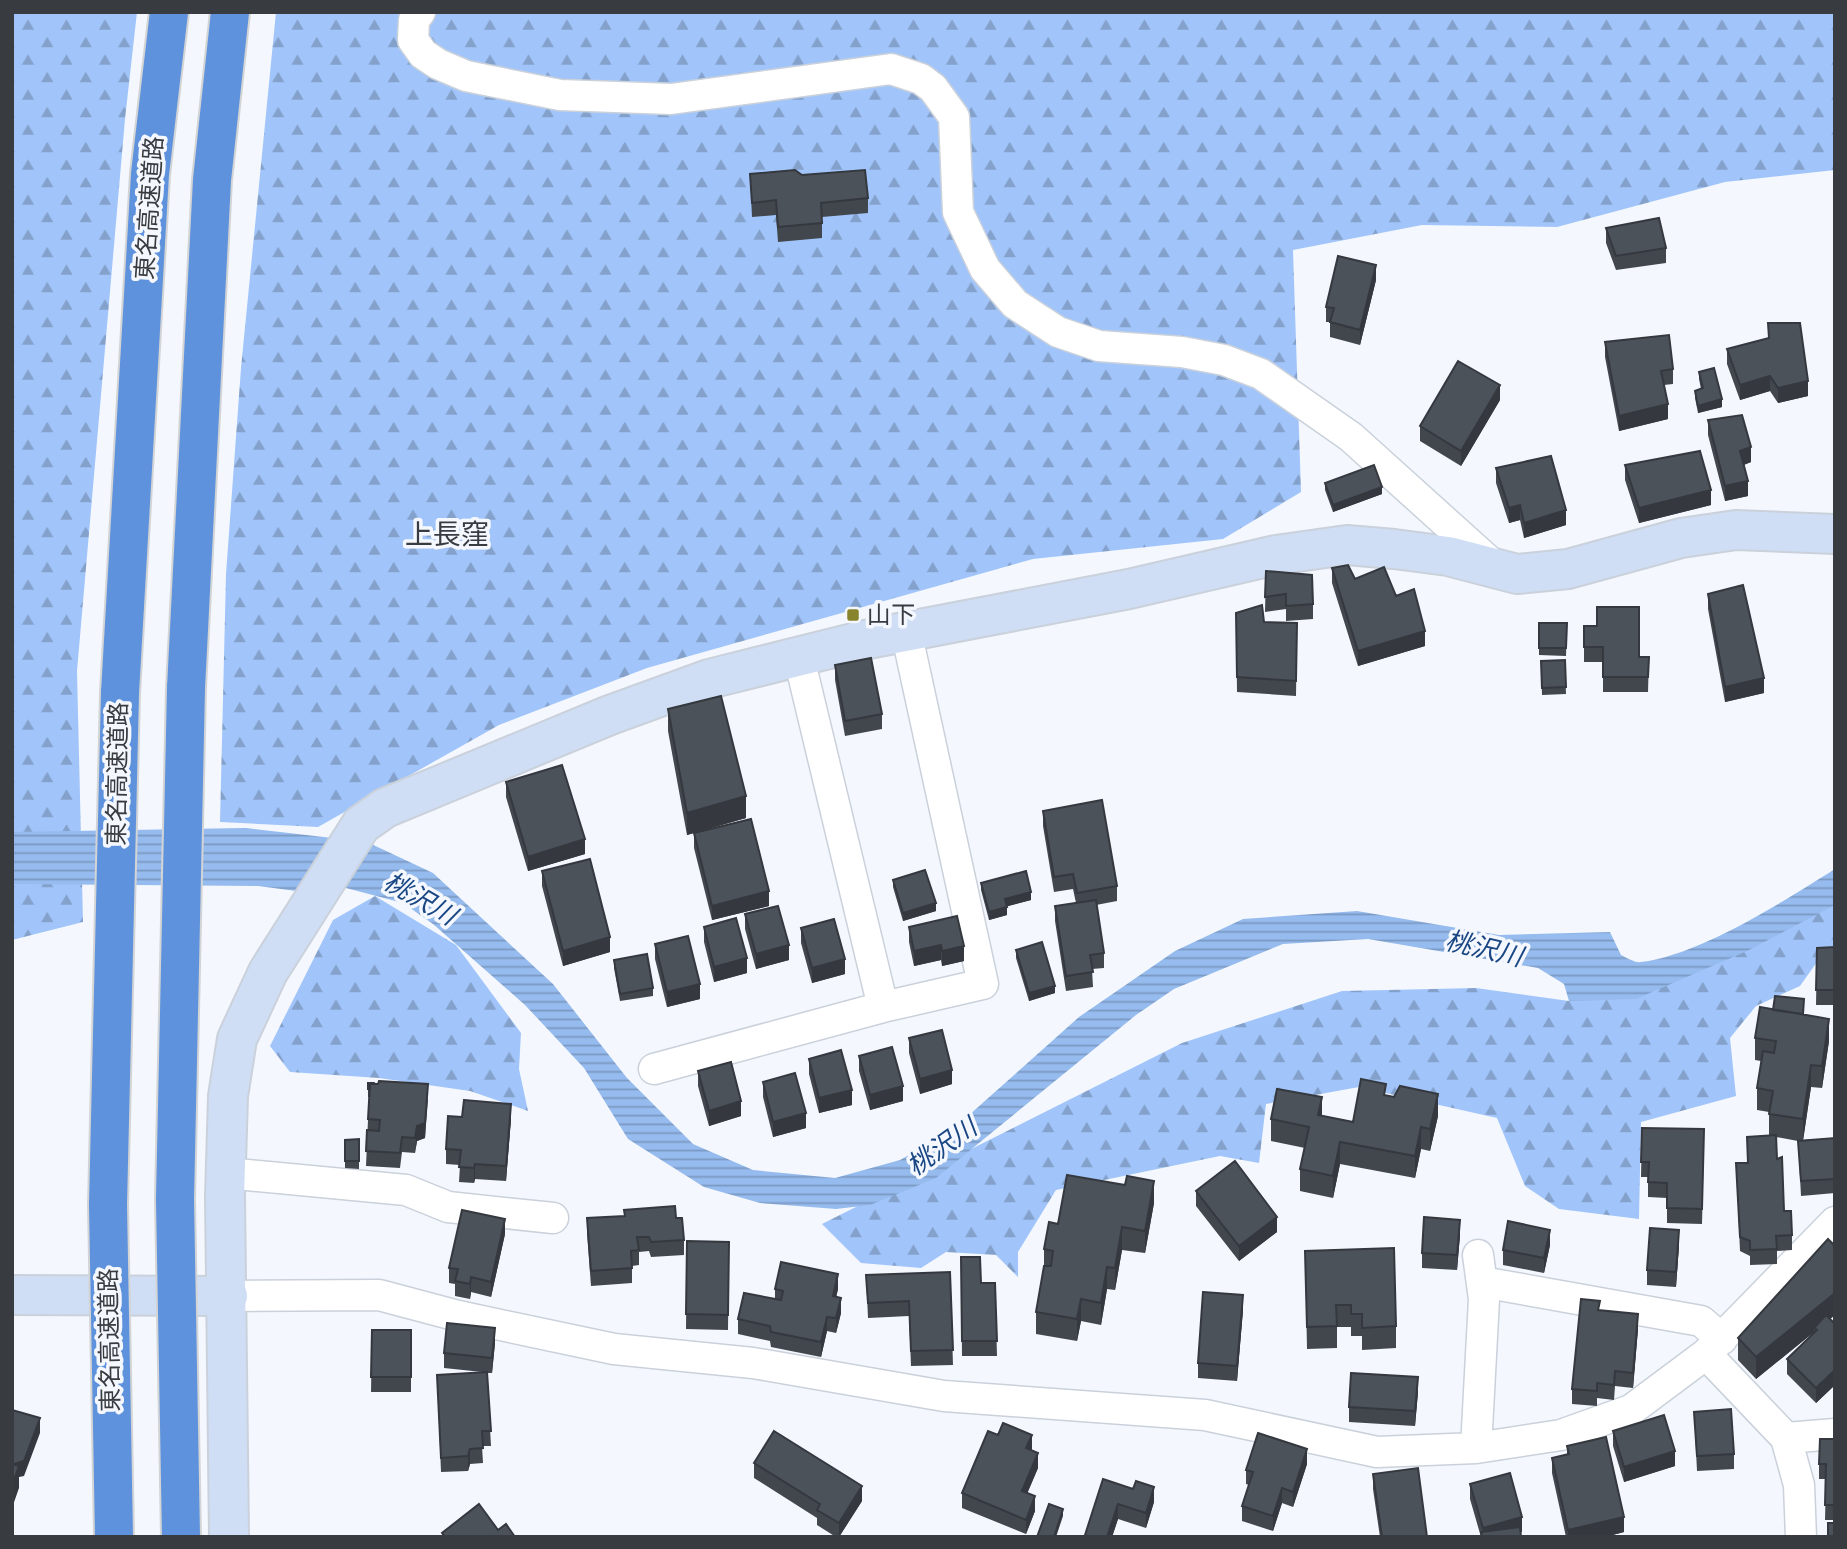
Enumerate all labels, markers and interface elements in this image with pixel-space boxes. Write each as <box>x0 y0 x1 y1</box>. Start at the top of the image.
street label: 東名高速道路 <box>131 135 169 281</box>
district label: 上長窪 <box>405 518 489 552</box>
place label: 山下 <box>867 601 915 630</box>
marker: 山下 <box>845 607 861 623</box>
street label: 東名高速道路 <box>102 702 134 846</box>
water label: 桃沢川 <box>378 866 464 933</box>
water label: 桃沢川 <box>1443 925 1528 974</box>
water label: 桃沢川 <box>901 1110 985 1182</box>
street label: 東名高速道路 <box>94 1268 126 1412</box>

